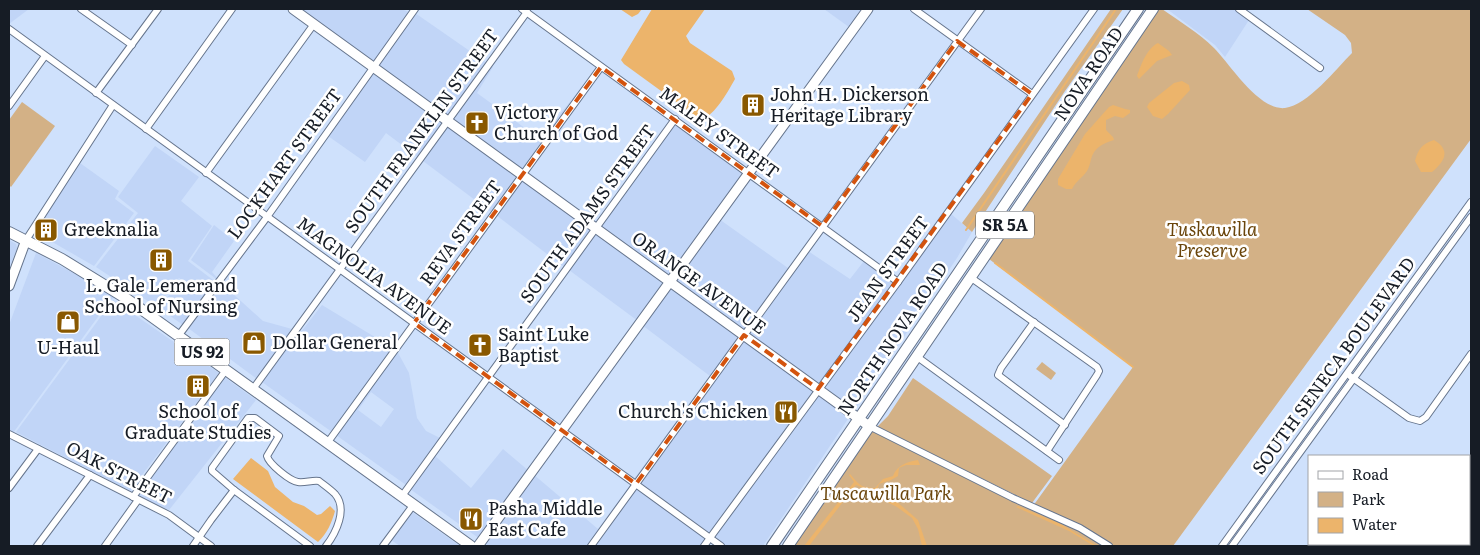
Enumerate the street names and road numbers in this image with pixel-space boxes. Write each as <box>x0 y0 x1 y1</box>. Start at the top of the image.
street label: NOVA ROAD <box>1046 21 1129 126</box>
street label: SOUTH FRANKLIN STREET <box>337 22 504 238</box>
street label: MALEY STREET <box>654 79 786 185</box>
street label: LOCKHART STREET <box>220 82 348 244</box>
street label: SOUTH ADAMS STREET <box>513 118 661 308</box>
street label: REVA STREET <box>412 174 507 290</box>
street label: MAGNOLIA AVENUE <box>292 209 458 340</box>
street label: JEAN STREET <box>839 209 935 327</box>
road number: SR 5A <box>976 212 1034 238</box>
street label: ORANGE AVENUE <box>627 224 773 340</box>
street label: SOUTH SENECA BOULEVARD <box>1245 251 1421 479</box>
street label: NORTH NOVA ROAD <box>830 256 953 420</box>
road number: US 92 <box>174 338 230 366</box>
street label: OAK STREET <box>62 433 177 510</box>

